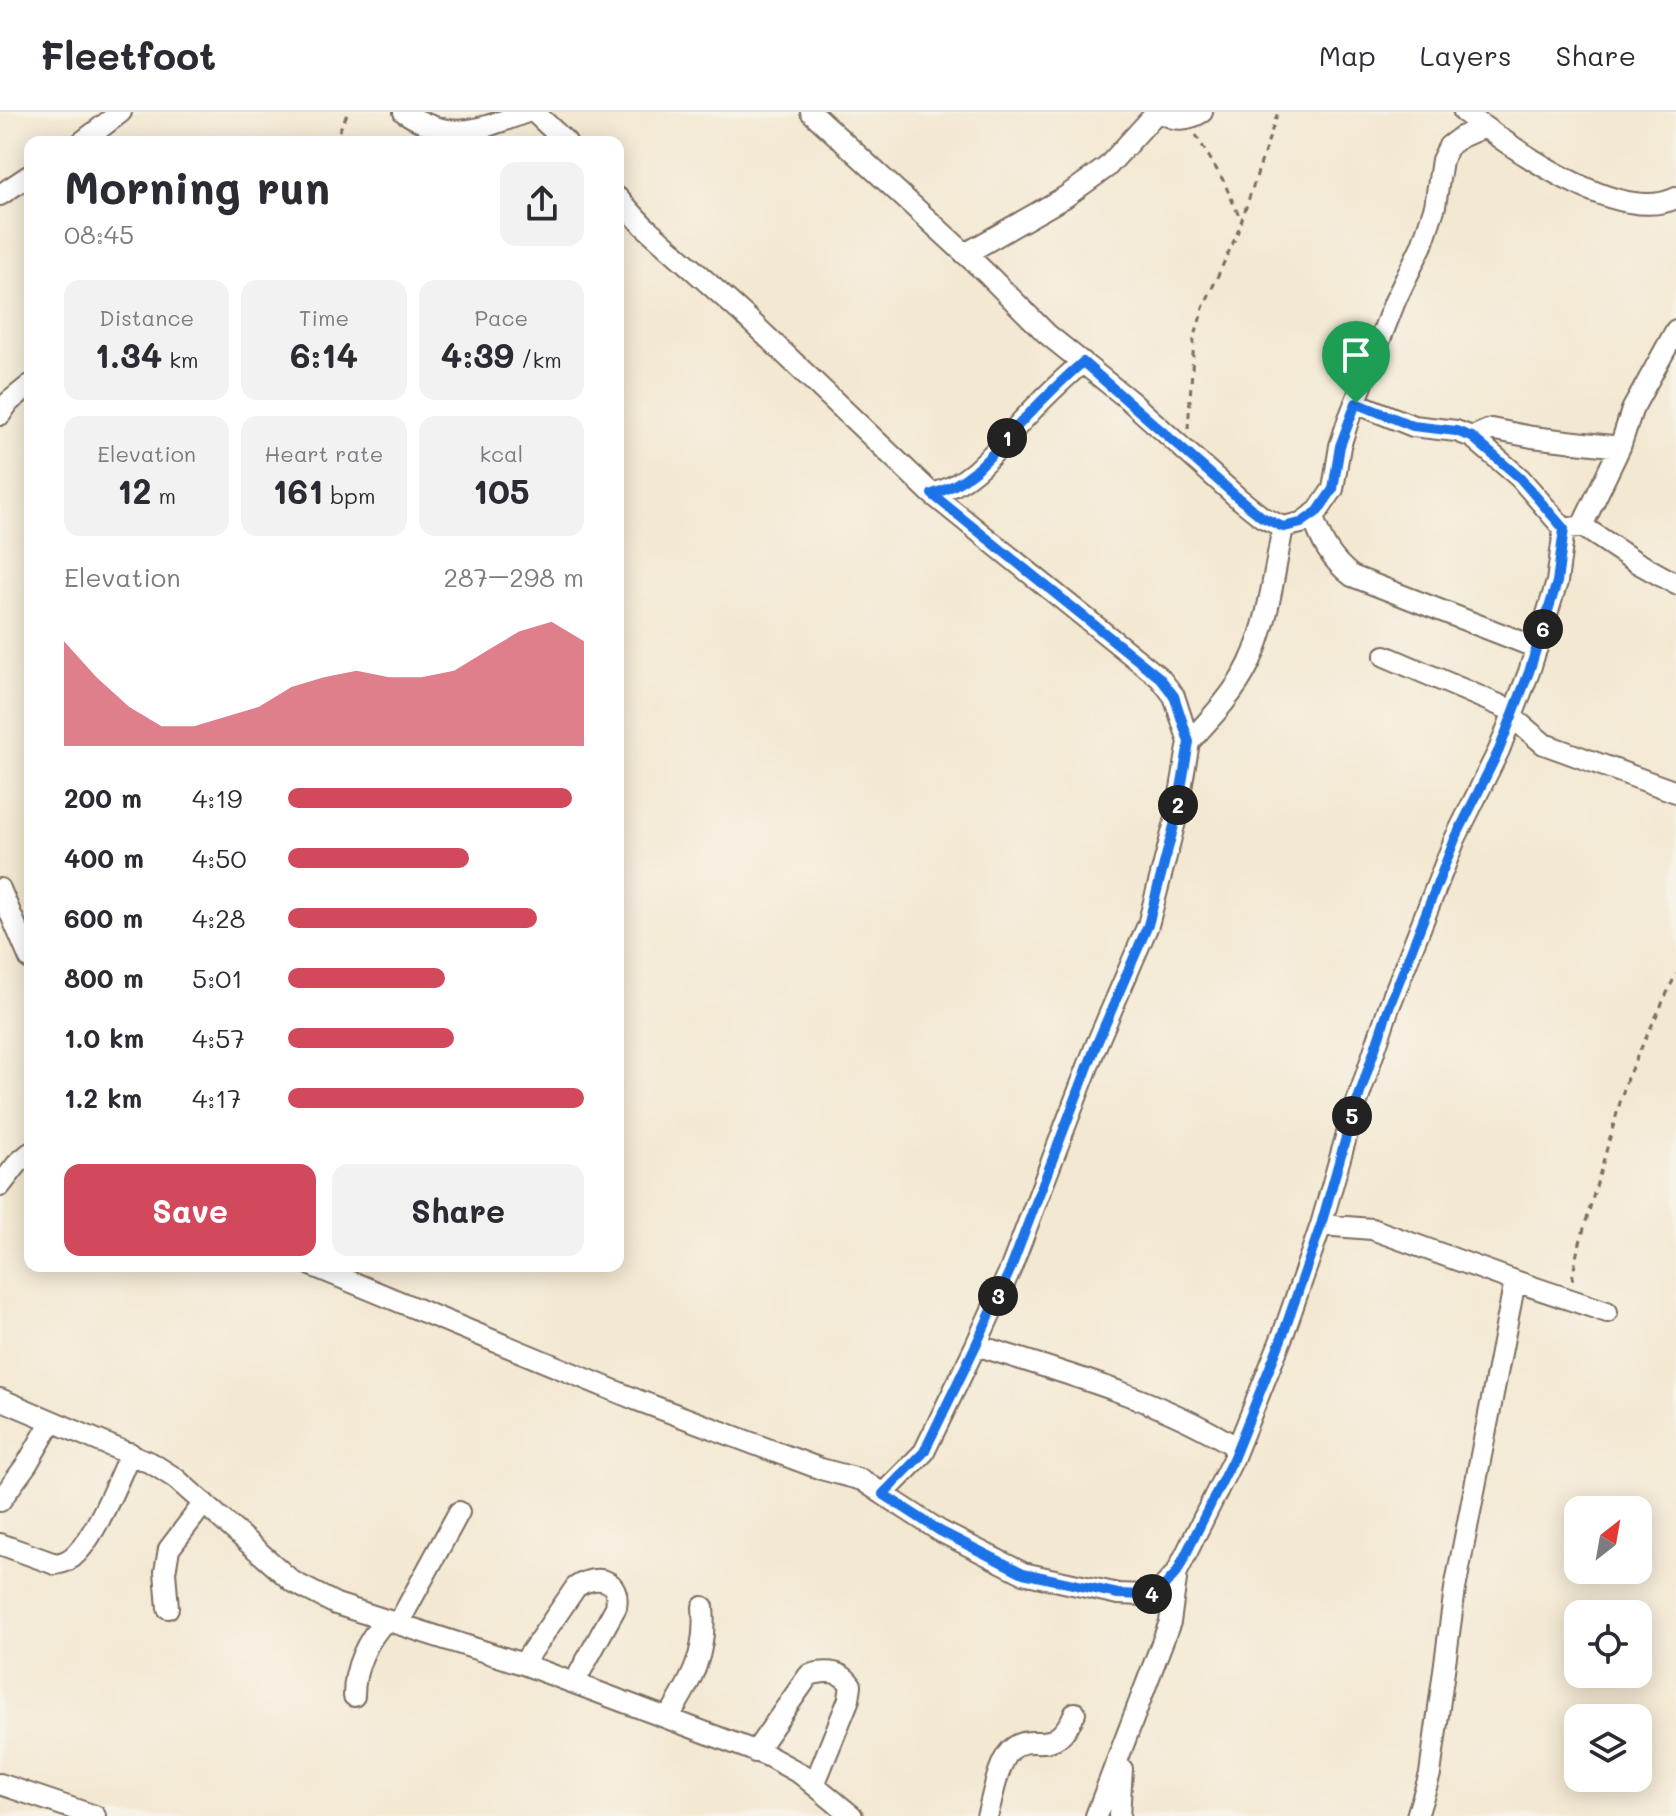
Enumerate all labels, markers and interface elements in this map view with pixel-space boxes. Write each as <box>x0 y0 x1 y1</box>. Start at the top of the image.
text: Fleetfoot <box>40 30 216 80</box>
text: Map <box>1319 37 1376 73</box>
text: Layers <box>1420 37 1512 73</box>
text: Share <box>1556 37 1636 73</box>
text: Morning run <box>64 158 330 215</box>
button: share <box>500 162 584 246</box>
text: 08:45 <box>64 217 134 251</box>
text: Distance <box>99 303 194 332</box>
text: Time <box>299 303 349 332</box>
text: Pace <box>474 303 528 332</box>
pin <box>1322 321 1390 403</box>
text: 1.34 <box>95 332 162 377</box>
text: 6:14 <box>290 332 358 377</box>
text: 4:39 <box>441 332 514 377</box>
icon: arrive <box>1334 333 1378 377</box>
text: km <box>162 345 199 374</box>
text: /km <box>514 345 562 374</box>
pin: 1 <box>987 418 1027 458</box>
text: 1 <box>1002 423 1012 452</box>
text: Elevation <box>97 439 196 468</box>
text: Heart rate <box>265 439 383 468</box>
text: kcal <box>479 439 523 468</box>
text: 12 <box>117 468 151 513</box>
text: 161 <box>273 468 323 513</box>
text: 105 <box>473 468 530 513</box>
text: m <box>151 481 176 510</box>
text: bpm <box>323 481 375 510</box>
text: Elevation <box>64 560 181 594</box>
text: 287–298 m <box>443 560 584 594</box>
pin: 6 <box>1523 609 1563 649</box>
text: 6 <box>1536 614 1550 643</box>
text: 200 m <box>64 781 142 815</box>
text: 4:19 <box>192 781 242 815</box>
pin: 2 <box>1158 785 1198 825</box>
text: 2 <box>1172 790 1184 819</box>
text: 400 m <box>64 841 144 875</box>
text: 4:50 <box>192 841 247 875</box>
text: 600 m <box>64 901 143 935</box>
text: 4:28 <box>192 901 246 935</box>
text: 800 m <box>64 961 144 995</box>
text: 5:01 <box>192 961 243 995</box>
text: 1.0 km <box>64 1021 144 1055</box>
text: 4:57 <box>192 1021 245 1055</box>
text: 1.2 km <box>64 1081 142 1115</box>
text: 4:17 <box>192 1081 241 1115</box>
pin: 5 <box>1332 1096 1372 1136</box>
text: 5 <box>1346 1101 1358 1130</box>
button: Save <box>64 1164 316 1256</box>
button: Share <box>332 1164 584 1256</box>
pin: 3 <box>978 1276 1018 1316</box>
text: 3 <box>991 1281 1005 1310</box>
north arrow <box>1564 1496 1652 1584</box>
map controls <box>1564 1496 1652 1792</box>
pin: 4 <box>1132 1574 1172 1614</box>
text: 4 <box>1145 1579 1159 1608</box>
button: locate <box>1564 1600 1652 1688</box>
button: layers <box>1564 1704 1652 1792</box>

